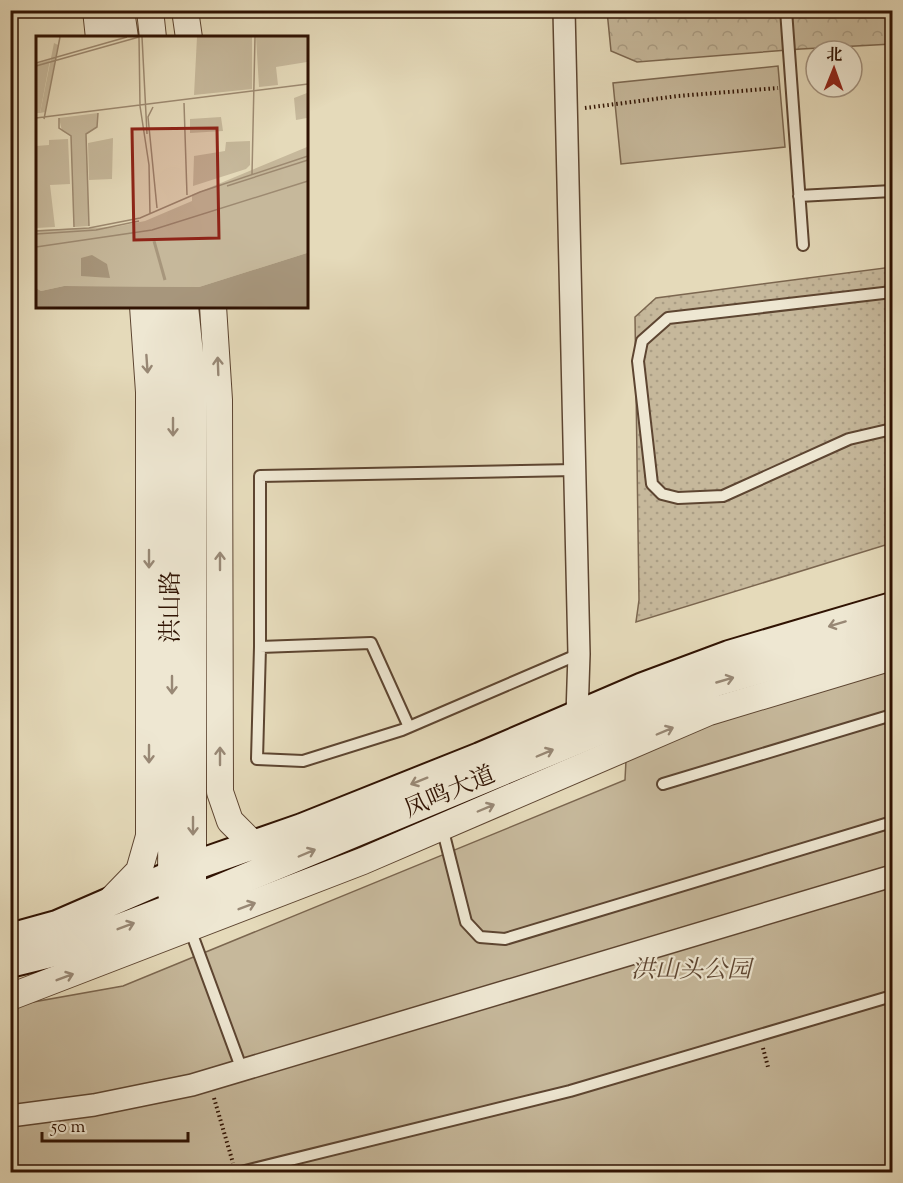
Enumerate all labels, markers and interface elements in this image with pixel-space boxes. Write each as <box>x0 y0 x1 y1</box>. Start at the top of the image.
inset map <box>36 36 308 308</box>
north arrow <box>804 39 864 99</box>
text: 北 <box>826 45 842 68</box>
one-way arrow <box>142 354 153 374</box>
one-way arrow <box>212 357 224 377</box>
one-way arrow <box>167 417 179 437</box>
one-way arrow <box>143 549 155 569</box>
one-way arrow <box>214 552 226 572</box>
street label: 洪山路 <box>155 571 189 643</box>
one-way arrow <box>827 619 846 630</box>
one-way arrow <box>715 674 734 685</box>
one-way arrow <box>166 675 177 695</box>
one-way arrow <box>655 725 674 736</box>
one-way arrow <box>143 744 155 764</box>
one-way arrow <box>214 747 226 767</box>
one-way arrow <box>535 747 553 759</box>
street label: 凤鸣大道 <box>399 759 501 827</box>
one-way arrow <box>410 776 428 787</box>
one-way arrow <box>476 802 494 813</box>
one-way arrow <box>187 816 199 836</box>
one-way arrow <box>297 847 315 858</box>
one-way arrow <box>237 900 256 911</box>
one-way arrow <box>116 920 135 931</box>
park label: 洪山头公园 <box>631 954 755 988</box>
one-way arrow <box>56 971 74 982</box>
scale bar <box>42 1105 188 1143</box>
text: 50 m <box>50 1115 86 1141</box>

